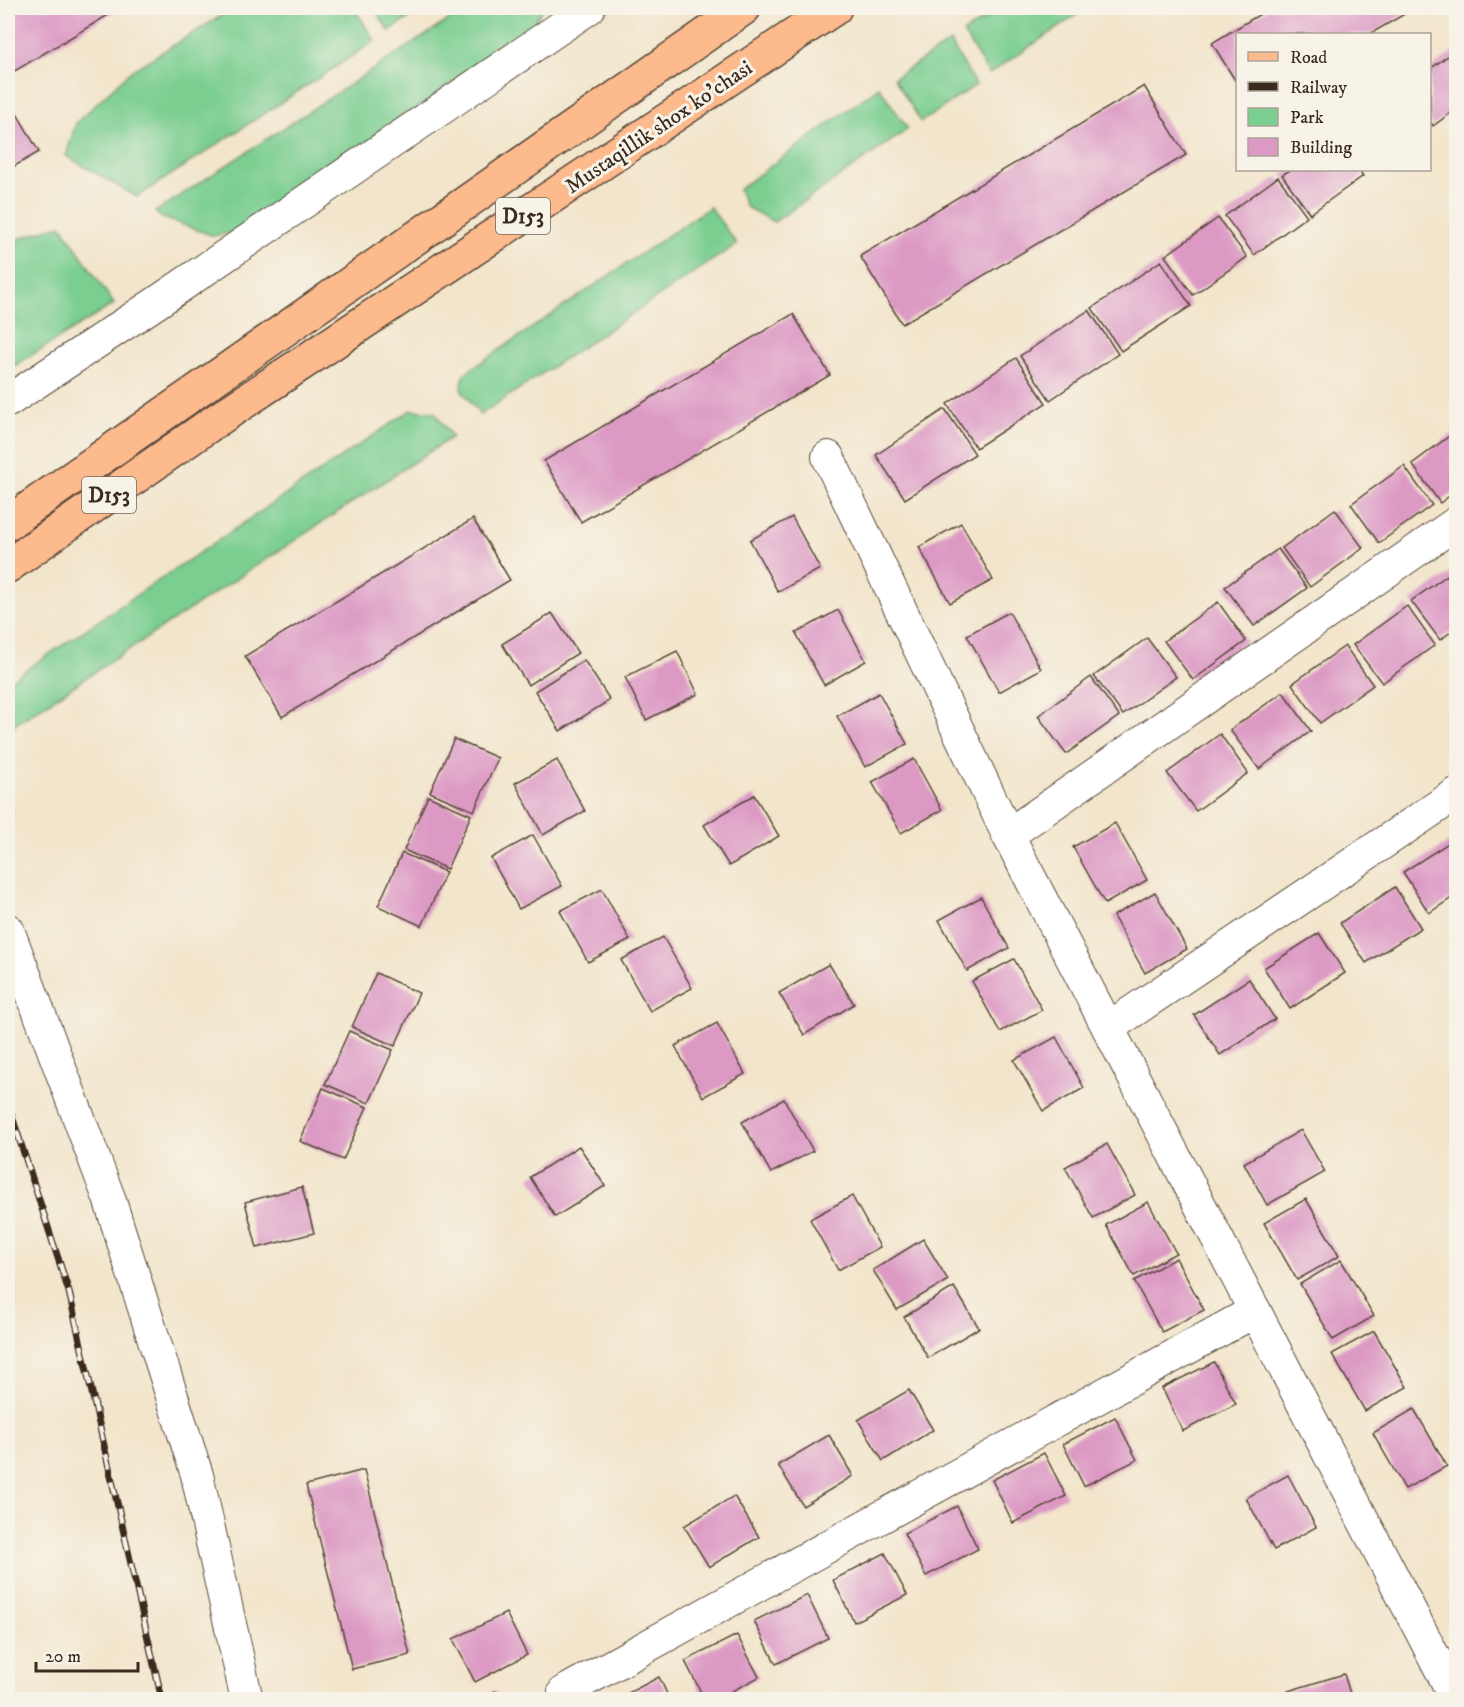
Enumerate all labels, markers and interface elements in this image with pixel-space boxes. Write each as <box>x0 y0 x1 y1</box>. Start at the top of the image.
legend <box>1236 33 1431 171</box>
text: Road <box>1290 47 1327 69</box>
street label: Mustaqillik shox ko'chasi <box>560 54 758 200</box>
text: Railway <box>1290 77 1348 99</box>
text: Park <box>1290 107 1324 129</box>
text: Building <box>1290 137 1352 159</box>
road number: D153 <box>496 198 550 234</box>
road number: D153 <box>82 477 136 513</box>
scale bar <box>36 1635 138 1673</box>
text: 20 m <box>45 1646 81 1668</box>

